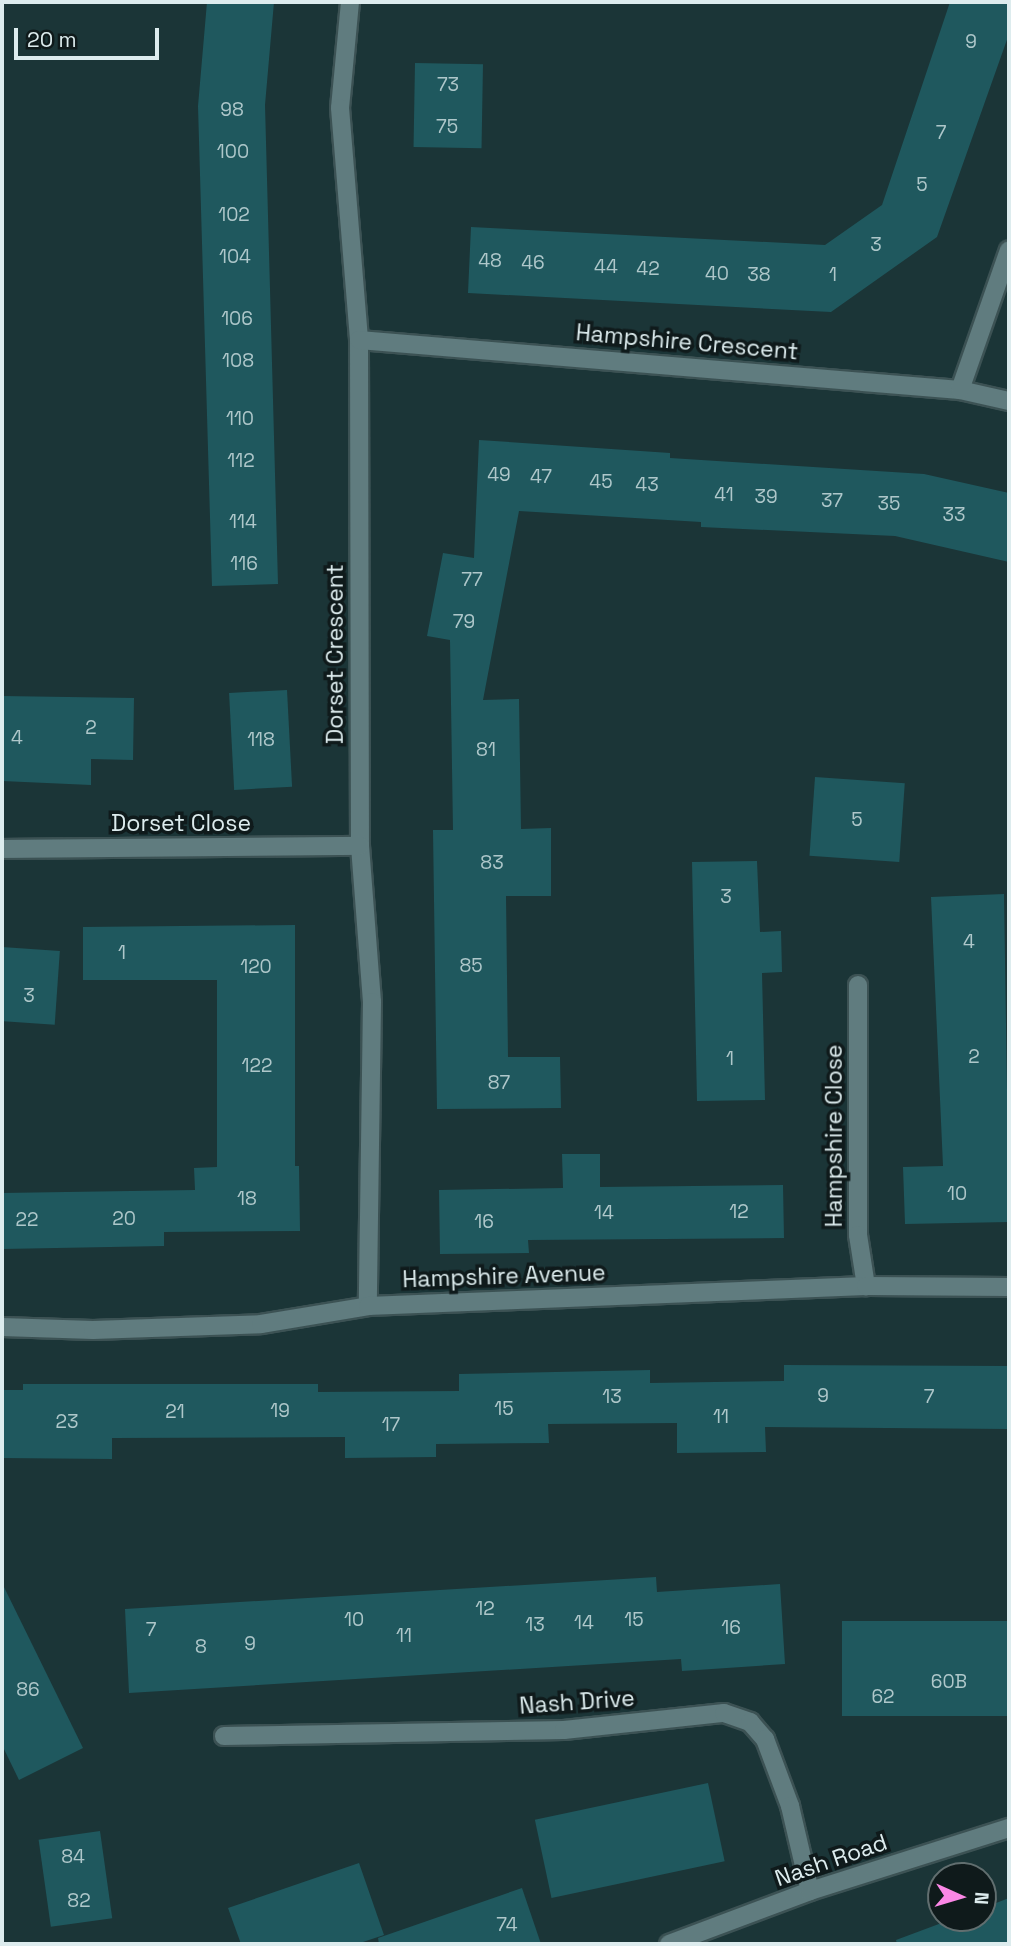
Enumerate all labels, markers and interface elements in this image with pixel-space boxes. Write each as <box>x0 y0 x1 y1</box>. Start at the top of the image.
scale bar <box>18 14 163 58</box>
text: 20 m <box>27 26 77 53</box>
house number: 9 <box>965 31 977 53</box>
house number: 73 <box>437 74 459 96</box>
house number: 98 <box>220 99 244 121</box>
house number: 75 <box>436 116 458 138</box>
house number: 7 <box>936 122 946 144</box>
house number: 100 <box>217 141 249 163</box>
house number: 5 <box>916 174 928 196</box>
house number: 102 <box>218 204 250 226</box>
house number: 3 <box>870 234 882 256</box>
house number: 104 <box>219 246 251 268</box>
house number: 48 <box>478 250 502 272</box>
house number: 46 <box>521 252 545 274</box>
house number: 44 <box>594 256 618 278</box>
house number: 42 <box>636 258 660 280</box>
house number: 40 <box>705 263 729 285</box>
house number: 38 <box>747 264 771 286</box>
house number: 1 <box>829 264 837 286</box>
house number: 106 <box>221 308 253 330</box>
street label: Hampshire Crescent <box>575 319 799 365</box>
house number: 108 <box>222 350 254 372</box>
house number: 110 <box>226 408 254 430</box>
house number: 112 <box>227 450 255 472</box>
house number: 49 <box>487 464 511 486</box>
house number: 47 <box>530 466 552 488</box>
house number: 45 <box>589 471 613 493</box>
house number: 43 <box>635 474 659 496</box>
house number: 41 <box>714 484 734 506</box>
house number: 39 <box>754 486 778 508</box>
house number: 37 <box>821 490 843 512</box>
house number: 35 <box>878 493 900 515</box>
house number: 33 <box>943 504 965 526</box>
house number: 114 <box>229 511 257 533</box>
house number: 116 <box>230 553 258 575</box>
street label: Dorset Crescent <box>321 564 349 744</box>
house number: 77 <box>461 569 483 591</box>
house number: 79 <box>453 611 475 633</box>
house number: 2 <box>85 717 97 739</box>
house number: 4 <box>11 727 23 749</box>
house number: 118 <box>247 729 275 751</box>
house number: 81 <box>476 739 496 761</box>
street label: Dorset Close <box>111 809 251 837</box>
house number: 5 <box>851 809 863 831</box>
house number: 83 <box>480 852 504 874</box>
house number: 3 <box>720 886 732 908</box>
house number: 4 <box>963 931 975 953</box>
house number: 1 <box>118 942 126 964</box>
house number: 85 <box>459 955 483 977</box>
house number: 120 <box>240 956 272 978</box>
house number: 3 <box>23 985 35 1007</box>
street label: Hampshire Close <box>820 1045 848 1227</box>
house number: 2 <box>968 1046 980 1068</box>
house number: 1 <box>726 1048 734 1070</box>
house number: 122 <box>242 1055 272 1077</box>
house number: 87 <box>488 1072 510 1094</box>
house number: 10 <box>947 1183 967 1205</box>
house number: 18 <box>237 1188 257 1210</box>
house number: 12 <box>729 1201 749 1223</box>
house number: 14 <box>594 1202 614 1224</box>
house number: 20 <box>112 1208 136 1230</box>
house number: 22 <box>16 1209 38 1231</box>
house number: 16 <box>474 1211 494 1233</box>
street label: Hampshire Avenue <box>402 1259 606 1293</box>
house number: 9 <box>817 1385 829 1407</box>
house number: 13 <box>602 1386 622 1408</box>
house number: 7 <box>924 1386 934 1408</box>
house number: 15 <box>494 1398 514 1420</box>
house number: 19 <box>270 1400 290 1422</box>
house number: 21 <box>165 1401 185 1423</box>
house number: 11 <box>713 1406 729 1428</box>
house number: 23 <box>56 1411 78 1433</box>
house number: 17 <box>382 1414 400 1436</box>
house number: 12 <box>475 1598 495 1620</box>
house number: 10 <box>344 1609 364 1631</box>
house number: 15 <box>624 1609 644 1631</box>
house number: 14 <box>574 1612 594 1634</box>
house number: 13 <box>525 1614 545 1636</box>
house number: 16 <box>721 1617 741 1639</box>
house number: 7 <box>146 1619 156 1641</box>
house number: 11 <box>396 1625 412 1647</box>
house number: 9 <box>244 1633 256 1655</box>
house number: 8 <box>195 1636 207 1658</box>
house number: 60B <box>931 1671 967 1693</box>
house number: 86 <box>16 1679 40 1701</box>
street label: Nash Drive <box>518 1684 636 1720</box>
house number: 62 <box>871 1686 895 1708</box>
street label: Nash Road <box>771 1828 891 1892</box>
house number: 84 <box>61 1846 85 1868</box>
north arrow <box>927 1862 997 1932</box>
house number: 82 <box>67 1890 91 1912</box>
text: N <box>969 1891 994 1906</box>
house number: 74 <box>496 1914 518 1936</box>

